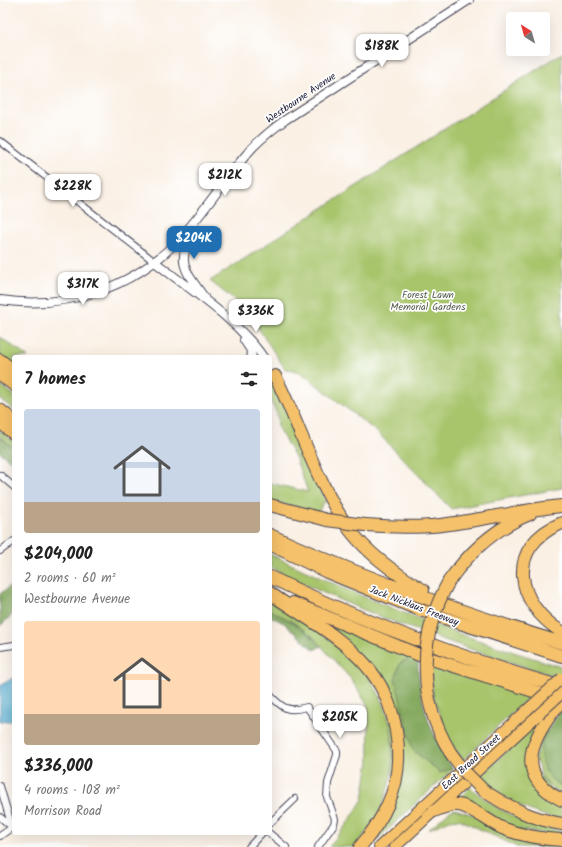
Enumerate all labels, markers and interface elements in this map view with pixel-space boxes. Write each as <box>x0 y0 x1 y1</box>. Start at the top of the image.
north arrow <box>506 12 550 56</box>
map controls <box>506 12 550 56</box>
pin: $188K <box>354 34 410 68</box>
text: $188K <box>365 36 399 57</box>
street label: Westbourne Avenue <box>263 68 340 127</box>
pin: $212K <box>197 163 253 197</box>
text: $212K <box>208 165 242 186</box>
pin: $228K <box>45 174 101 208</box>
text: $228K <box>54 176 92 197</box>
pin: $204K <box>166 226 222 260</box>
text: $204K <box>176 228 212 249</box>
pin: $317K <box>55 272 111 306</box>
text: $317K <box>67 274 99 295</box>
park label: Forest Lawn Memorial Gardens <box>391 287 466 315</box>
pin: $336K <box>228 299 284 333</box>
text: $336K <box>238 301 274 322</box>
text: 7 homes <box>24 366 86 393</box>
icon: filters <box>238 368 260 390</box>
icon: home <box>106 435 178 507</box>
text: $204,000 <box>24 541 93 568</box>
text: 2 rooms · 60 m² <box>24 568 116 589</box>
street label: Jack Nicklaus Freeway <box>367 582 461 631</box>
text: Westbourne Avenue <box>24 589 130 610</box>
icon: home <box>106 647 178 719</box>
pin: $205K <box>312 705 368 739</box>
text: $205K <box>322 707 358 728</box>
street label: East Broad Street <box>438 730 504 794</box>
text: $336,000 <box>24 753 93 780</box>
text: 4 rooms · 108 m² <box>24 780 120 801</box>
text: Morrison Road <box>24 801 101 822</box>

